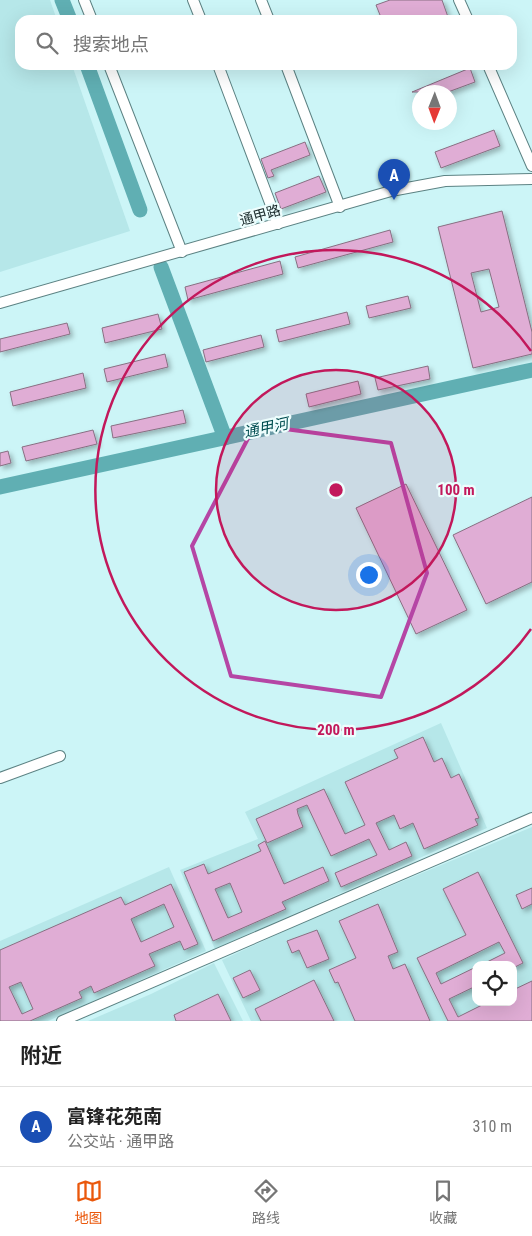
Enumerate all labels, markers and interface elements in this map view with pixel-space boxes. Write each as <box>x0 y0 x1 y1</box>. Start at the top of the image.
search box <box>15 15 517 70</box>
icon: search <box>33 29 61 57</box>
text: 搜索地点 <box>73 33 149 56</box>
north arrow <box>412 85 457 130</box>
pin: A <box>378 159 410 200</box>
street label: 通甲路 <box>238 202 282 228</box>
water label: 通甲河 <box>242 414 293 441</box>
centre of rings <box>327 481 345 499</box>
text: 100 m <box>437 481 475 499</box>
your location <box>356 562 382 588</box>
text: 200 m <box>317 721 355 739</box>
map controls <box>472 961 517 1006</box>
button: locate <box>472 961 517 1006</box>
text: 附近 <box>20 1044 62 1068</box>
text: 富锋花苑南 <box>67 1105 162 1128</box>
text: A <box>31 1117 41 1136</box>
text: 310 m <box>473 1117 512 1136</box>
text: 公交站 · 通甲路 <box>67 1132 174 1151</box>
tab: 地图 <box>75 1177 103 1227</box>
tab: 路线 <box>252 1177 280 1227</box>
tab: 收藏 <box>429 1177 457 1227</box>

